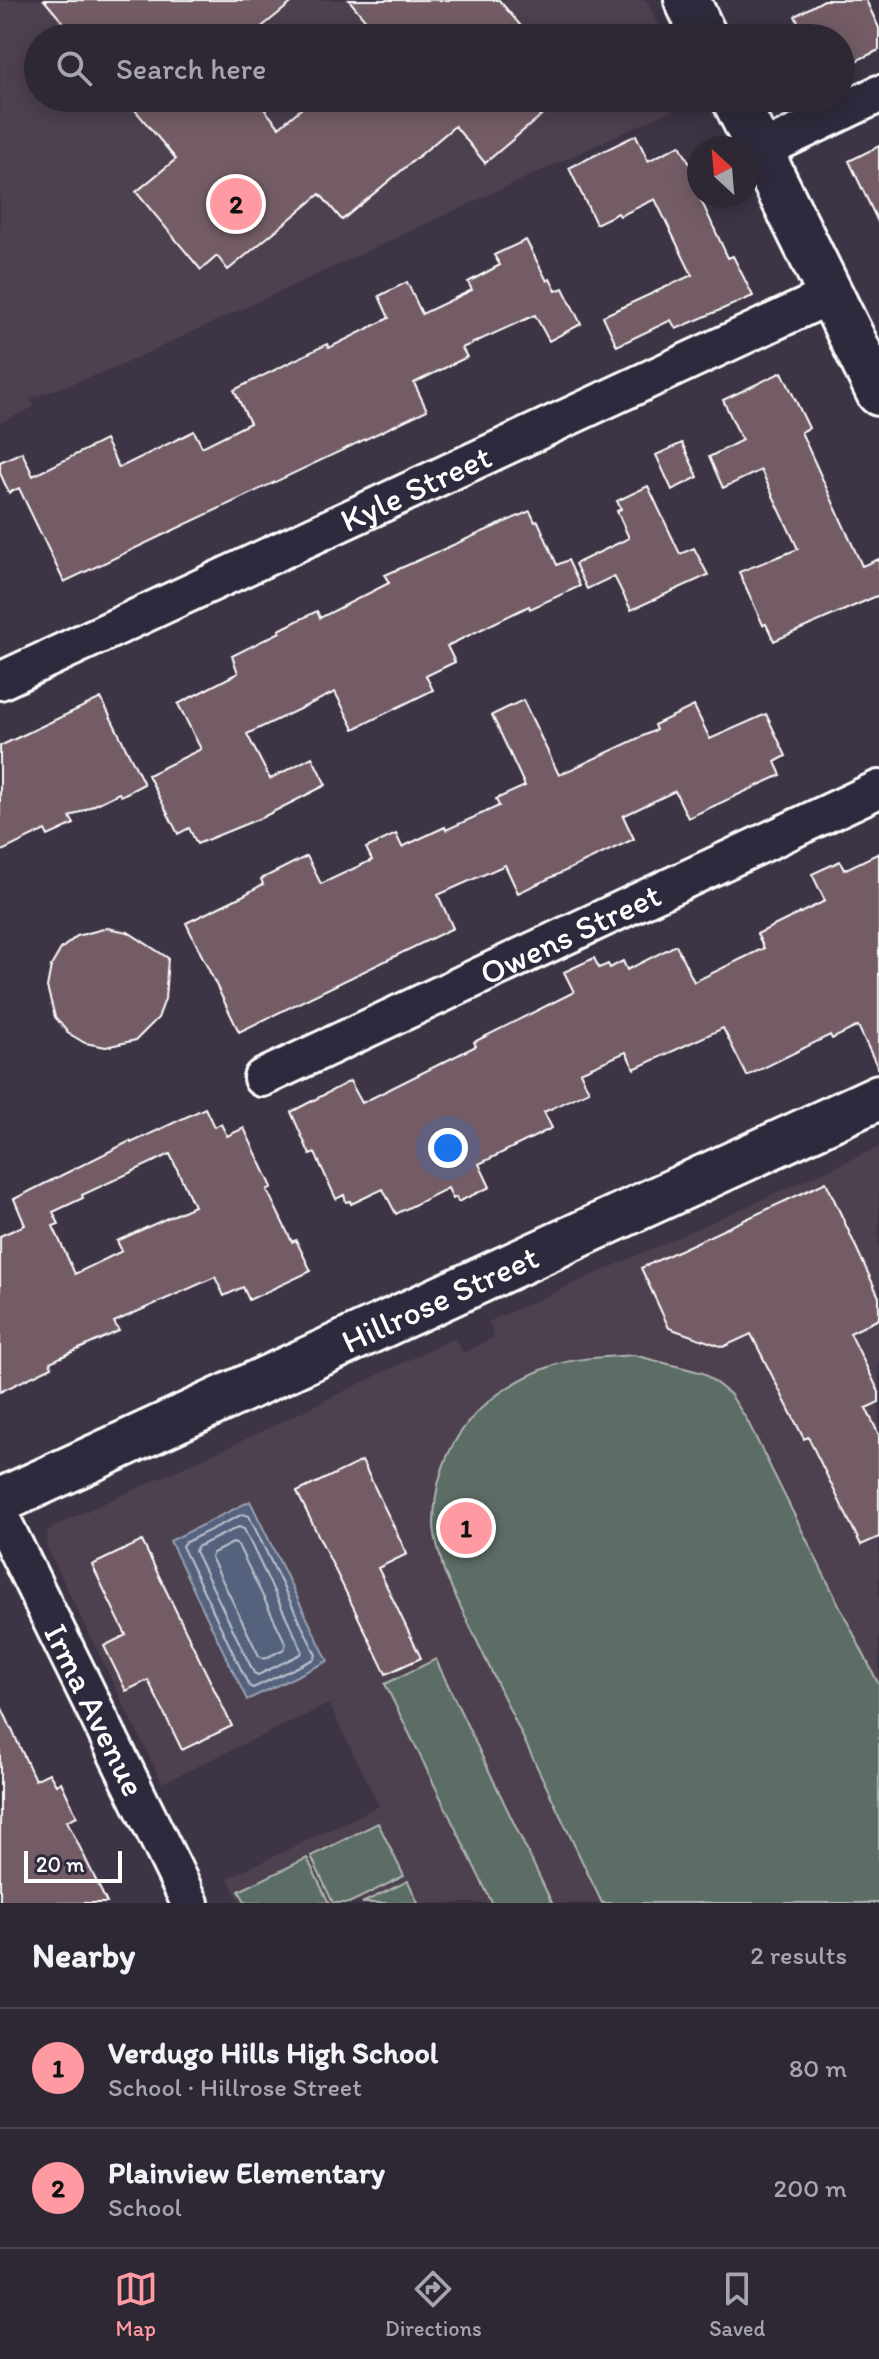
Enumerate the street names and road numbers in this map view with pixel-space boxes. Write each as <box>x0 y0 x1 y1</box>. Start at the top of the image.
street label: Kyle Street <box>334 436 498 541</box>
street label: Owens Street <box>473 874 667 994</box>
street label: Hillrose Street <box>335 1236 545 1362</box>
street label: Irma Avenue <box>35 1617 154 1803</box>

